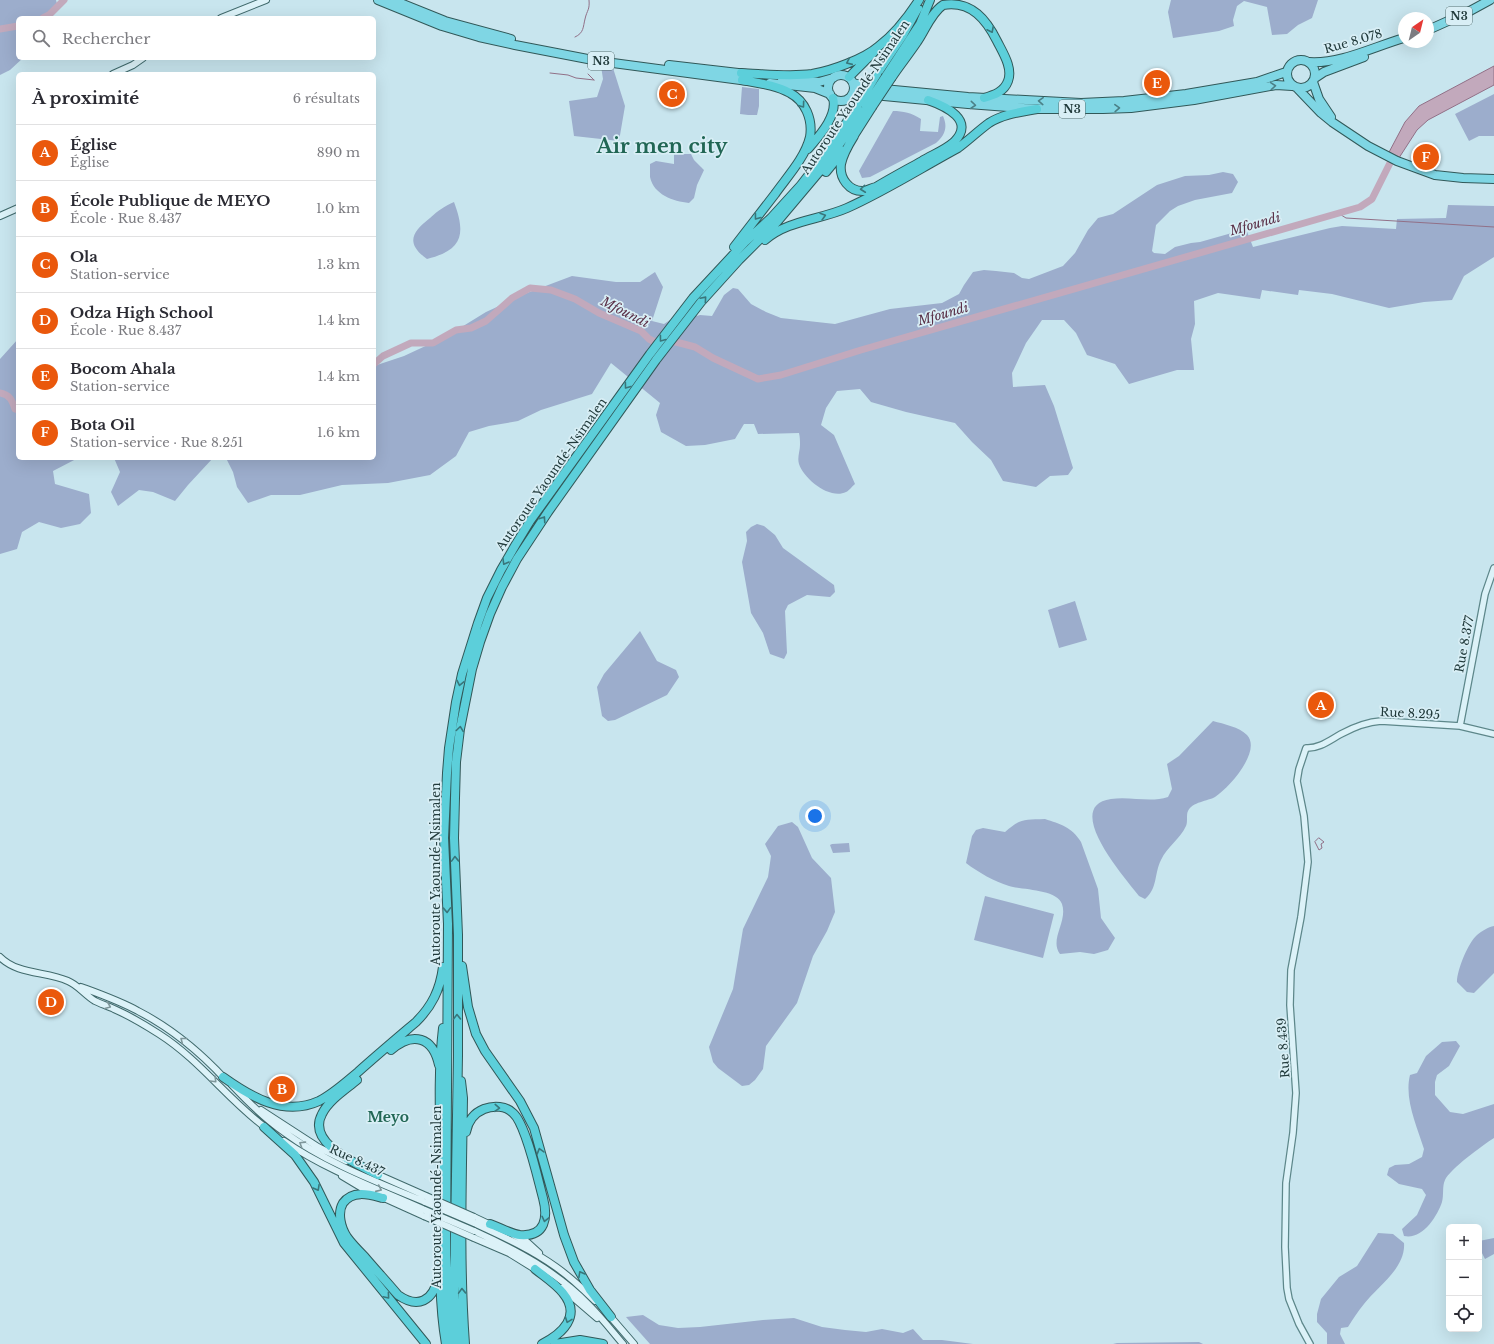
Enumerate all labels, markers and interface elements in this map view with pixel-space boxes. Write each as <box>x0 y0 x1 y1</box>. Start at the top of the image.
road number: N3 <box>1446 7 1472 25</box>
north arrow <box>1398 12 1434 48</box>
search box <box>16 16 376 60</box>
street label: Autoroute Yaoundé-Nsimalen <box>797 17 912 178</box>
one-way arrow <box>986 25 994 33</box>
street label: Rue 8.078 <box>1322 26 1384 56</box>
icon: search <box>30 27 52 49</box>
text: Rechercher <box>62 29 150 48</box>
road number: N3 <box>588 52 614 70</box>
one-way arrow <box>846 57 854 65</box>
pin: E <box>1144 68 1170 98</box>
pin: C <box>659 79 685 109</box>
one-way arrow <box>1270 82 1276 91</box>
text: À proximité <box>32 88 139 109</box>
text: 6 résultats <box>293 90 360 107</box>
one-way arrow <box>1038 97 1044 106</box>
one-way arrow <box>970 100 976 109</box>
road number: N3 <box>1059 100 1085 118</box>
one-way arrow <box>798 101 805 108</box>
one-way arrow <box>1114 104 1120 113</box>
district label: Air men city <box>595 134 729 158</box>
text: Église <box>70 135 117 154</box>
pin: F <box>1413 142 1439 172</box>
text: A <box>40 144 50 161</box>
text: 890 m <box>317 144 360 161</box>
text: Église <box>70 154 109 171</box>
one-way arrow <box>860 185 867 194</box>
text: École Publique de MEYO <box>70 191 270 210</box>
text: B <box>40 200 50 217</box>
text: 1.0 km <box>316 200 360 217</box>
water label: Mfoundi <box>1227 209 1283 240</box>
text: École · Rue 8.437 <box>70 210 181 227</box>
one-way arrow <box>755 212 762 219</box>
one-way arrow <box>819 212 826 221</box>
text: Ola <box>70 247 98 266</box>
text: C <box>40 256 50 273</box>
text: 1.3 km <box>317 256 360 273</box>
text: Station-service <box>70 266 170 283</box>
water label: Mfoundi <box>597 292 653 332</box>
one-way arrow <box>699 296 706 304</box>
water label: Mfoundi <box>915 299 971 330</box>
text: Odza High School <box>70 303 213 322</box>
text: D <box>39 312 51 329</box>
text: 1.4 km <box>317 312 360 329</box>
text: École · Rue 8.437 <box>70 322 181 339</box>
one-way arrow <box>660 334 667 341</box>
text: Bocom Ahala <box>70 359 176 378</box>
text: E <box>40 368 50 385</box>
text: 1.4 km <box>317 368 360 385</box>
text: Station-service <box>70 378 170 395</box>
one-way arrow <box>624 382 632 389</box>
street label: Autoroute Yaoundé-Nsimalen <box>492 395 610 554</box>
text: Bota Oil <box>70 415 135 434</box>
text: F <box>41 424 49 441</box>
text: 1.6 km <box>317 424 360 441</box>
text: Station-service · Rue 8.251 <box>70 434 243 451</box>
one-way arrow <box>539 517 546 524</box>
one-way arrow <box>503 558 510 565</box>
street label: Rue 8.377 <box>1451 613 1477 674</box>
one-way arrow <box>456 680 464 686</box>
pin: A <box>1308 690 1334 720</box>
street label: Rue 8.295 <box>1380 704 1441 722</box>
one-way arrow <box>455 726 464 732</box>
street label: Autoroute Yaoundé-Nsimalen <box>428 783 443 966</box>
your location <box>805 806 825 826</box>
one-way arrow <box>450 856 459 862</box>
one-way arrow <box>443 907 451 913</box>
pin: D <box>38 987 64 1017</box>
one-way arrow <box>105 1002 112 1010</box>
one-way arrow <box>453 1014 461 1020</box>
street label: Rue 8.439 <box>1273 1017 1293 1079</box>
one-way arrow <box>181 1038 188 1045</box>
pin: B <box>269 1074 295 1104</box>
one-way arrow <box>209 1075 217 1083</box>
one-way arrow <box>494 1103 500 1112</box>
street label: Autoroute Yaoundé-Nsimalen <box>429 1106 444 1289</box>
district label: Meyo <box>367 1108 409 1126</box>
one-way arrow <box>299 1141 306 1149</box>
street label: Rue 8.437 <box>327 1141 388 1180</box>
one-way arrow <box>536 1148 545 1155</box>
one-way arrow <box>312 1184 319 1191</box>
one-way arrow <box>375 1184 382 1192</box>
one-way arrow <box>541 1215 549 1222</box>
map controls <box>1446 1224 1482 1332</box>
button: + <box>1446 1224 1482 1260</box>
button: − <box>1446 1260 1482 1296</box>
one-way arrow <box>578 1271 585 1278</box>
one-way arrow <box>457 1288 466 1294</box>
one-way arrow <box>383 1291 390 1299</box>
button: locate <box>1446 1296 1482 1332</box>
one-way arrow <box>564 1317 573 1324</box>

